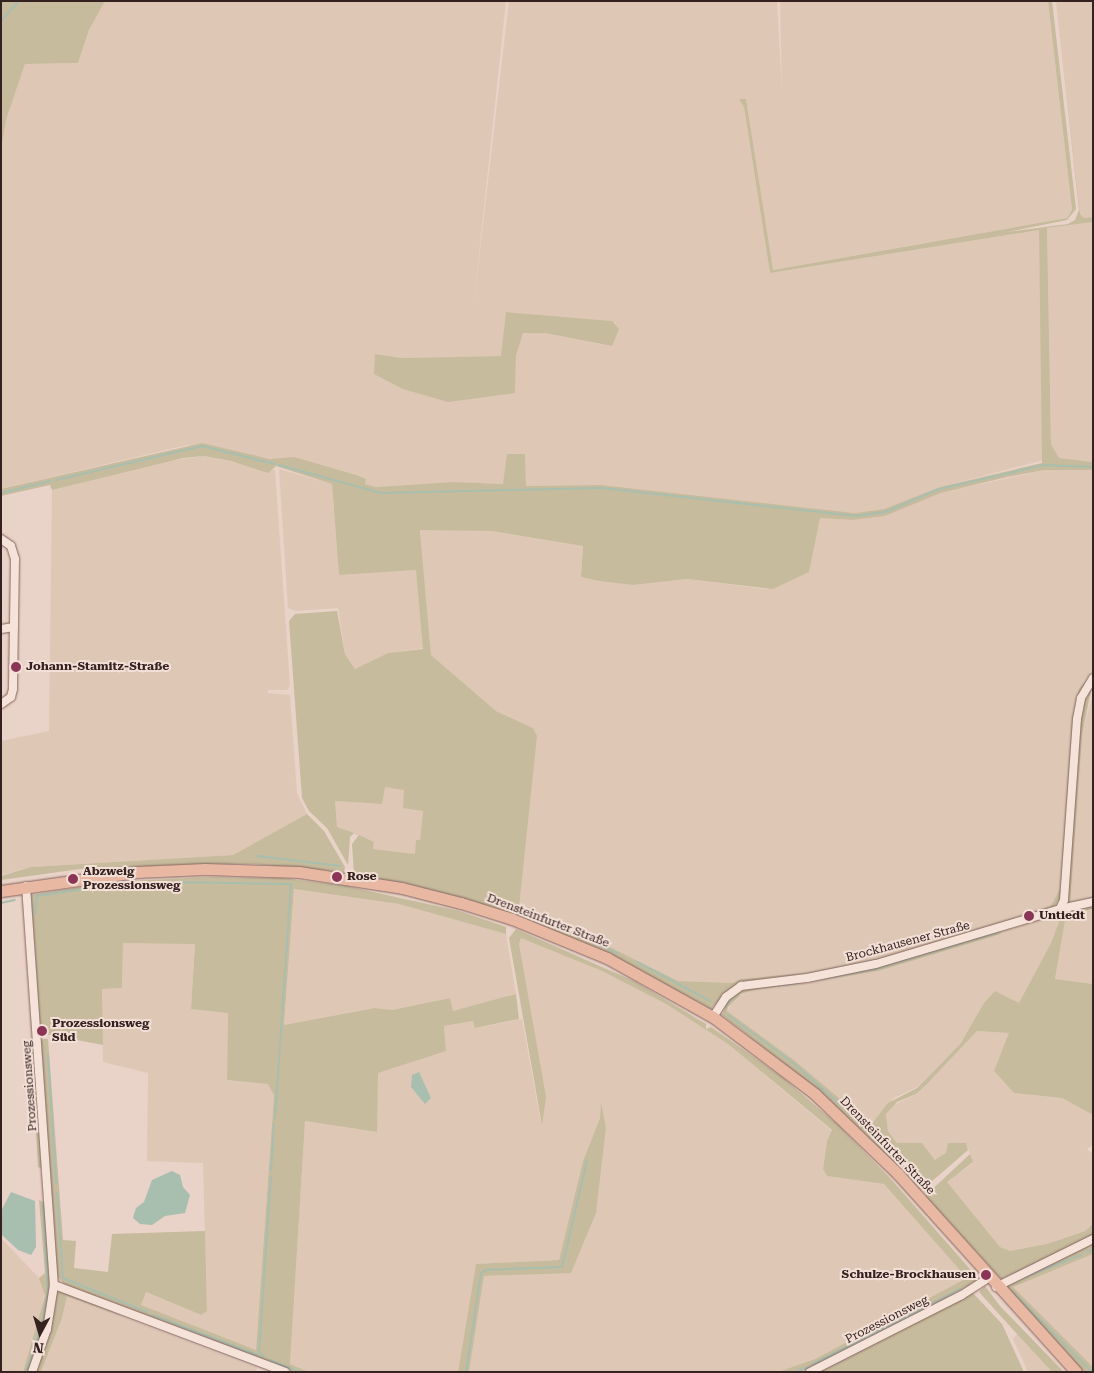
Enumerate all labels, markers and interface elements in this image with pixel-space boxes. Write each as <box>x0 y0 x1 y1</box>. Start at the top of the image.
place label: Johann-Stamitz-Straße <box>26 660 169 674</box>
marker: Johann-Stamitz-Straße <box>10 661 22 673</box>
place label: Abzweig Prozessionsweg <box>83 865 180 893</box>
place label: Rose <box>347 870 377 884</box>
marker: Rose <box>331 871 343 883</box>
marker: Abzweig Prozessionsweg <box>67 873 79 885</box>
street label: Drensteinfurter Straße <box>485 891 611 951</box>
place label: Untiedt <box>1039 909 1085 923</box>
marker: Untiedt <box>1023 910 1035 922</box>
street label: Brockhausener Straße <box>844 919 972 965</box>
place label: Prozessionsweg Süd <box>52 1017 149 1045</box>
marker: Prozessionsweg Süd <box>36 1025 48 1037</box>
street label: Prozessionsweg <box>20 1040 40 1132</box>
street label: Drensteinfurter Straße <box>837 1094 937 1198</box>
place label: Schulze-Brockhausen <box>842 1268 976 1282</box>
marker: Schulze-Brockhausen <box>980 1269 992 1281</box>
street label: Prozessionsweg <box>843 1293 931 1347</box>
north arrow <box>15 1308 65 1358</box>
text: N <box>32 1339 45 1356</box>

